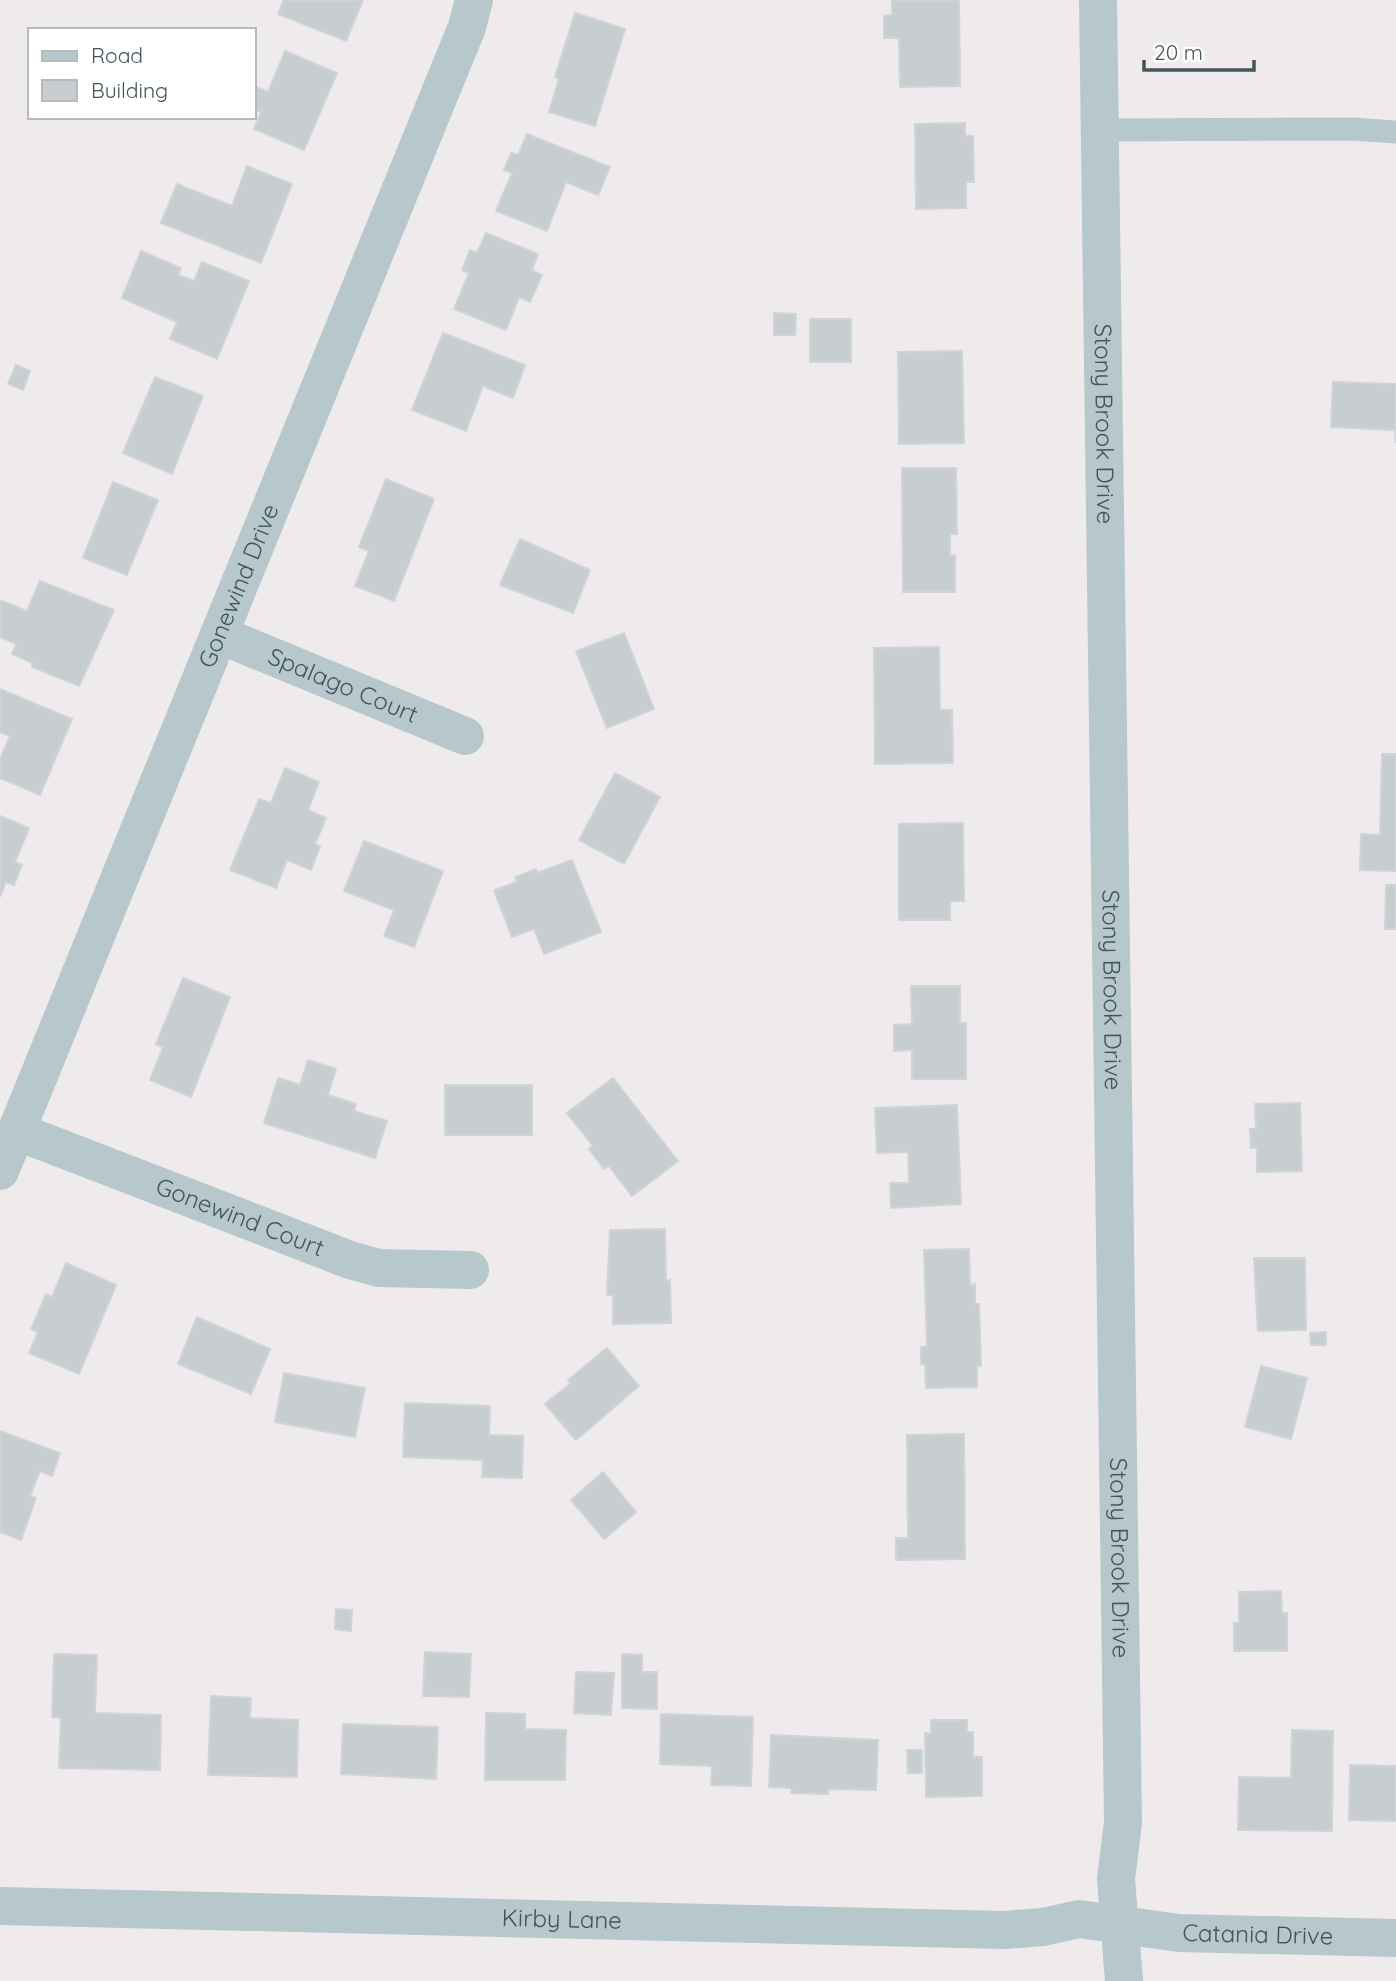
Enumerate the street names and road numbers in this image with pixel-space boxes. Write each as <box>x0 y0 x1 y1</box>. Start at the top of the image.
street label: Stony Brook Drive <box>1088 323 1121 524</box>
street label: Gonewind Drive <box>191 499 285 672</box>
street label: Spalago Court <box>264 641 423 729</box>
street label: Stony Brook Drive <box>1096 889 1129 1090</box>
street label: Gonewind Court <box>152 1170 329 1263</box>
street label: Stony Brook Drive <box>1104 1457 1137 1658</box>
street label: Kirby Lane <box>501 1902 622 1935</box>
street label: Catania Drive <box>1182 1917 1333 1951</box>

